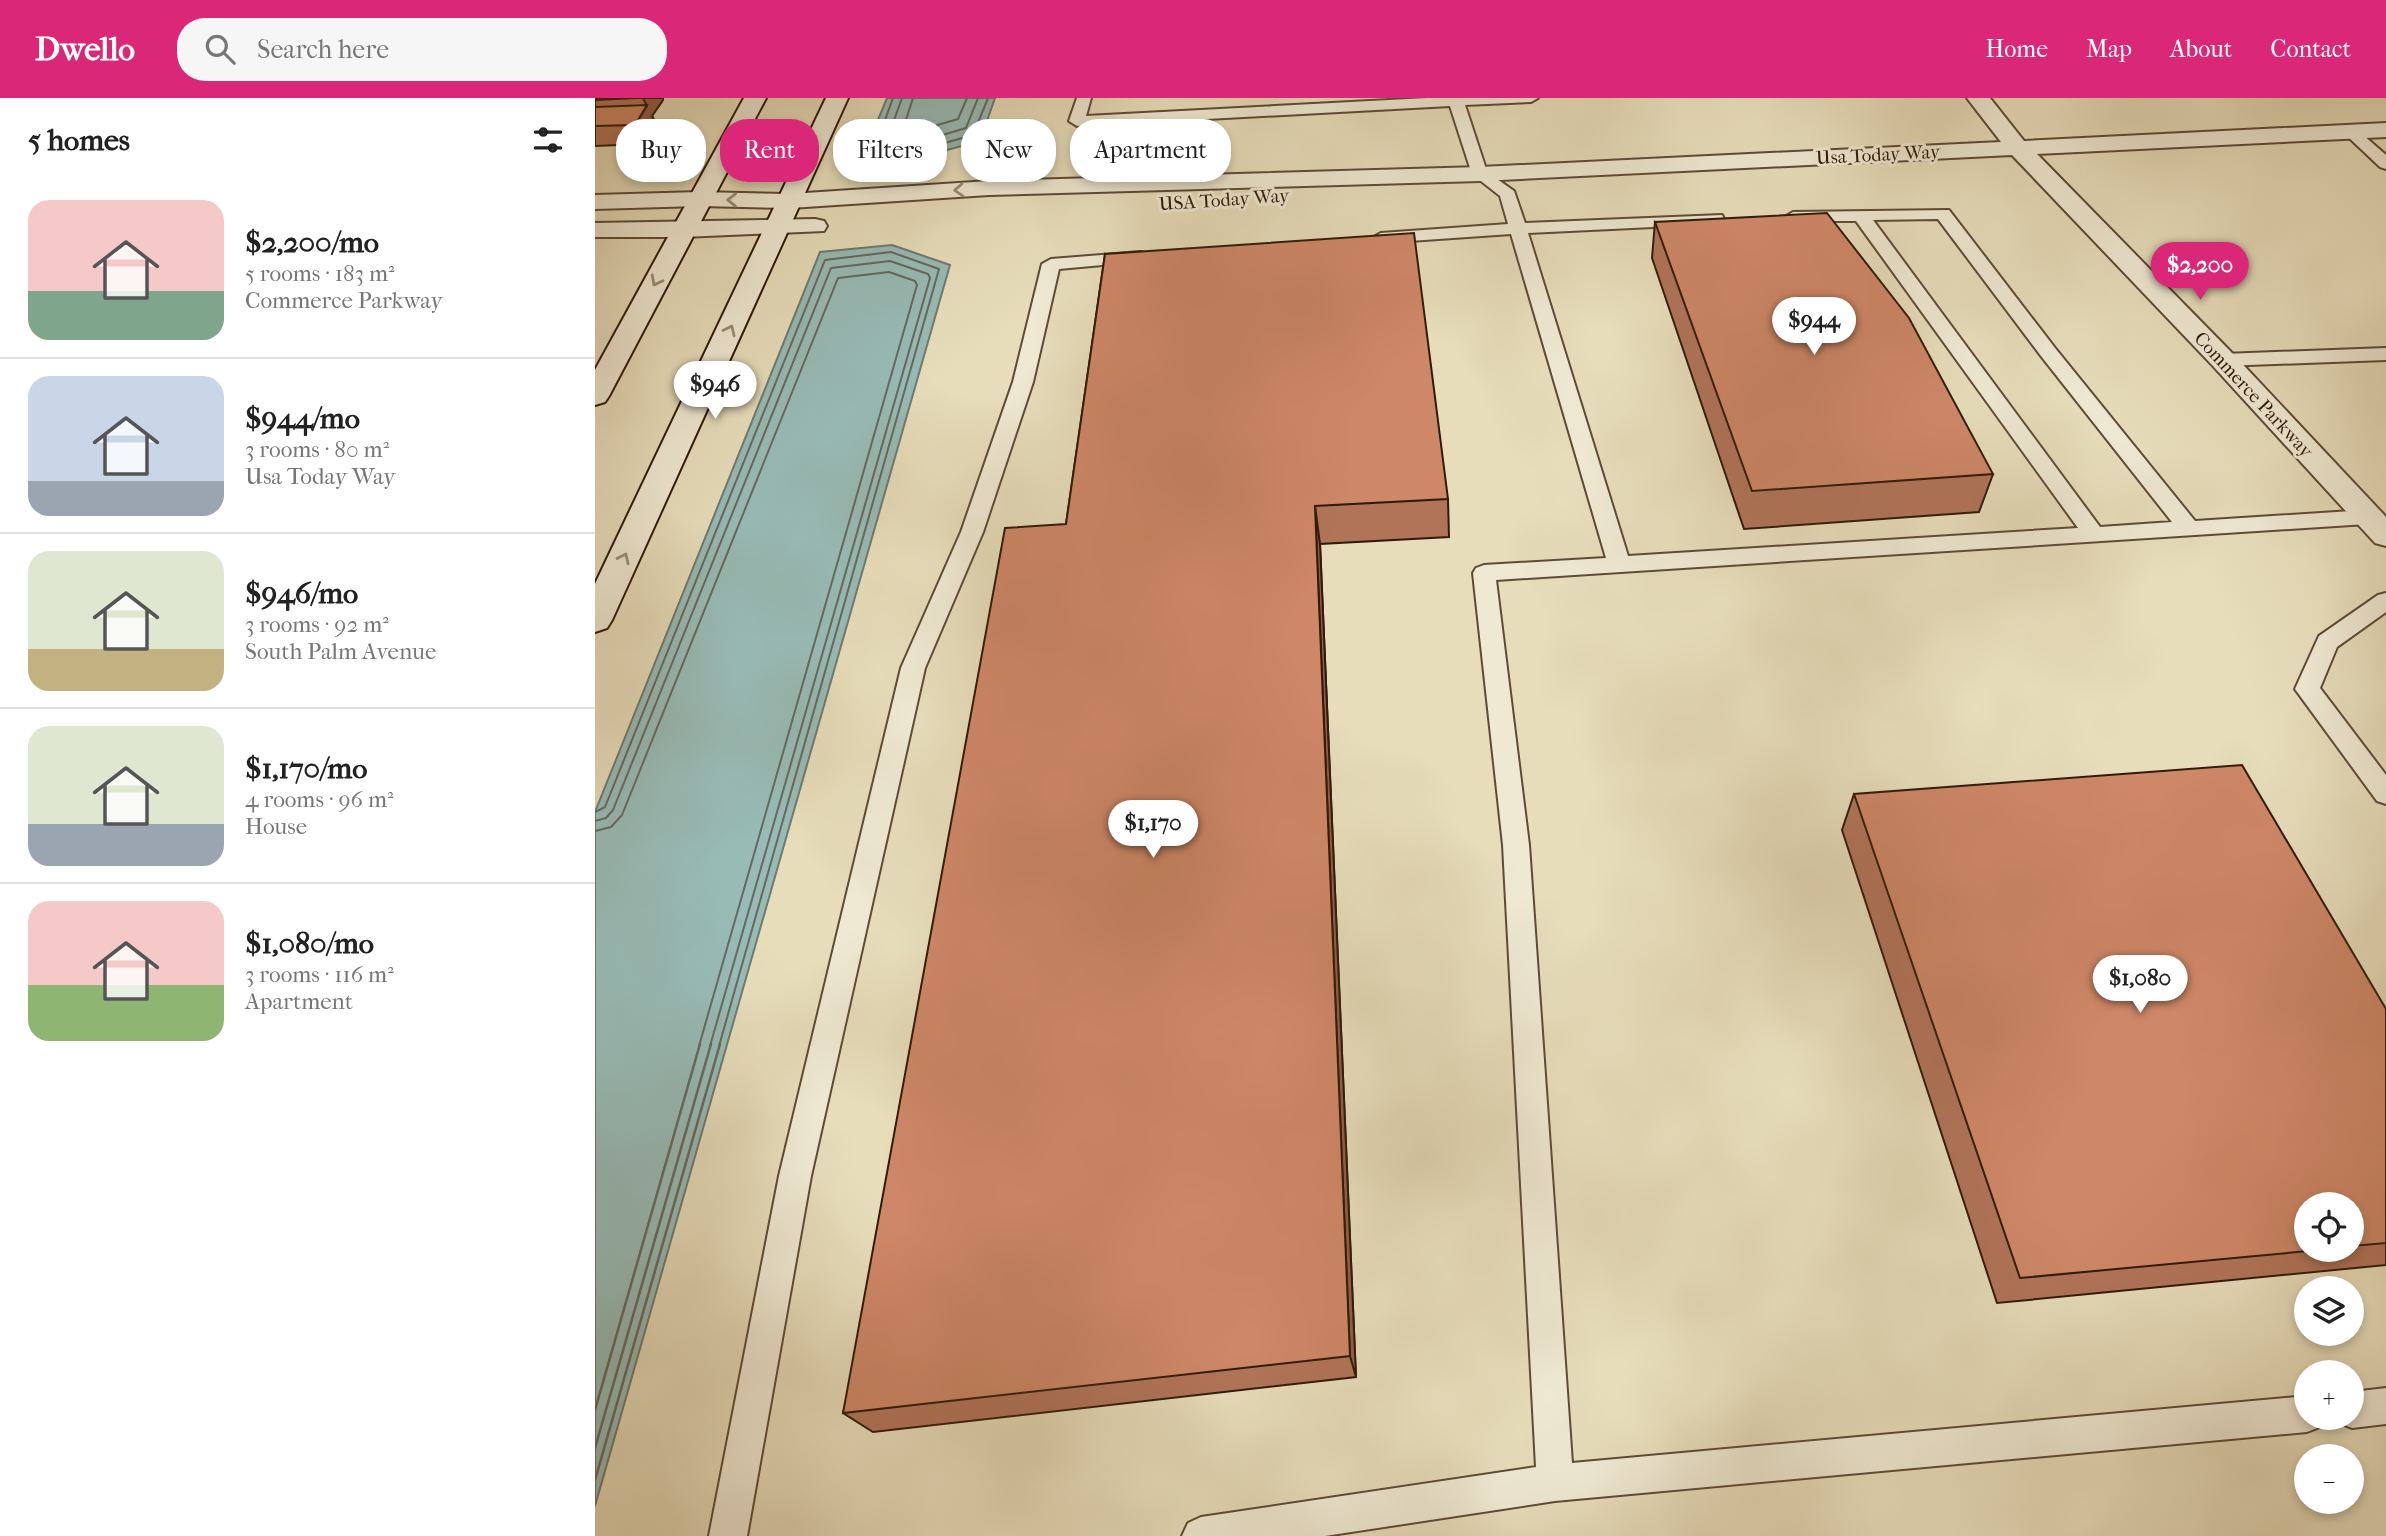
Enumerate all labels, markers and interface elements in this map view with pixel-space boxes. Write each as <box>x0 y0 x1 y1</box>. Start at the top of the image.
search box <box>177 18 667 81</box>
text: Dwello <box>35 30 135 69</box>
icon: search <box>201 30 239 68</box>
text: Search here <box>257 34 389 65</box>
text: Home <box>1986 35 2048 63</box>
text: Map <box>2086 35 2132 63</box>
text: About <box>2170 35 2232 63</box>
text: Contact <box>2270 35 2351 63</box>
chip: Buy <box>616 119 706 182</box>
chip: Rent <box>720 119 819 182</box>
chip: Filters <box>833 119 947 182</box>
chip: New <box>961 119 1056 182</box>
chip: Apartment <box>1070 119 1231 182</box>
icon: filters <box>529 121 567 159</box>
text: 5 homes <box>28 123 130 158</box>
street label: Usa Today Way <box>1815 141 1942 169</box>
one-way arrow <box>954 182 965 197</box>
street label: USA Today Way <box>1158 184 1291 216</box>
one-way arrow <box>727 192 737 208</box>
text: $2,200/mo <box>245 225 379 260</box>
icon: home <box>84 228 168 312</box>
pin: $2,200 <box>2143 242 2257 302</box>
text: $2,200 <box>2167 251 2233 278</box>
text: 5 rooms · 183 m² <box>245 260 395 287</box>
one-way arrow <box>651 274 664 286</box>
text: Commerce Parkway <box>245 287 443 314</box>
pin: $944 <box>1773 298 1855 357</box>
text: $944 <box>1788 306 1840 333</box>
one-way arrow <box>722 325 736 337</box>
street label: Commerce Parkway <box>2189 327 2318 463</box>
pin: $946 <box>674 362 756 421</box>
text: $946 <box>690 370 740 397</box>
text: $944/mo <box>245 401 360 436</box>
icon: home <box>84 404 168 488</box>
text: 3 rooms · 80 m² <box>245 436 389 463</box>
text: Usa Today Way <box>245 463 395 490</box>
one-way arrow <box>616 553 630 565</box>
text: $946/mo <box>245 576 358 611</box>
icon: home <box>84 579 168 663</box>
text: 3 rooms · 92 m² <box>245 611 389 638</box>
text: South Palm Avenue <box>245 638 436 665</box>
text: $1,170/mo <box>245 751 367 786</box>
icon: home <box>84 754 168 838</box>
text: 4 rooms · 96 m² <box>245 786 394 813</box>
pin: $1,170 <box>1096 800 1210 860</box>
text: $1,170 <box>1124 809 1182 836</box>
text: House <box>245 813 307 840</box>
text: $1,080/mo <box>245 926 374 961</box>
icon: home <box>84 929 168 1013</box>
pin: $1,080 <box>2083 956 2197 1015</box>
text: 3 rooms · 116 m² <box>245 961 394 988</box>
text: $1,080 <box>2109 964 2171 991</box>
text: Apartment <box>245 988 353 1015</box>
map controls <box>2294 1192 2364 1514</box>
button: locate <box>2294 1192 2364 1262</box>
button: layers <box>2294 1276 2364 1346</box>
button: + <box>2294 1360 2364 1430</box>
button: − <box>2294 1444 2364 1514</box>

